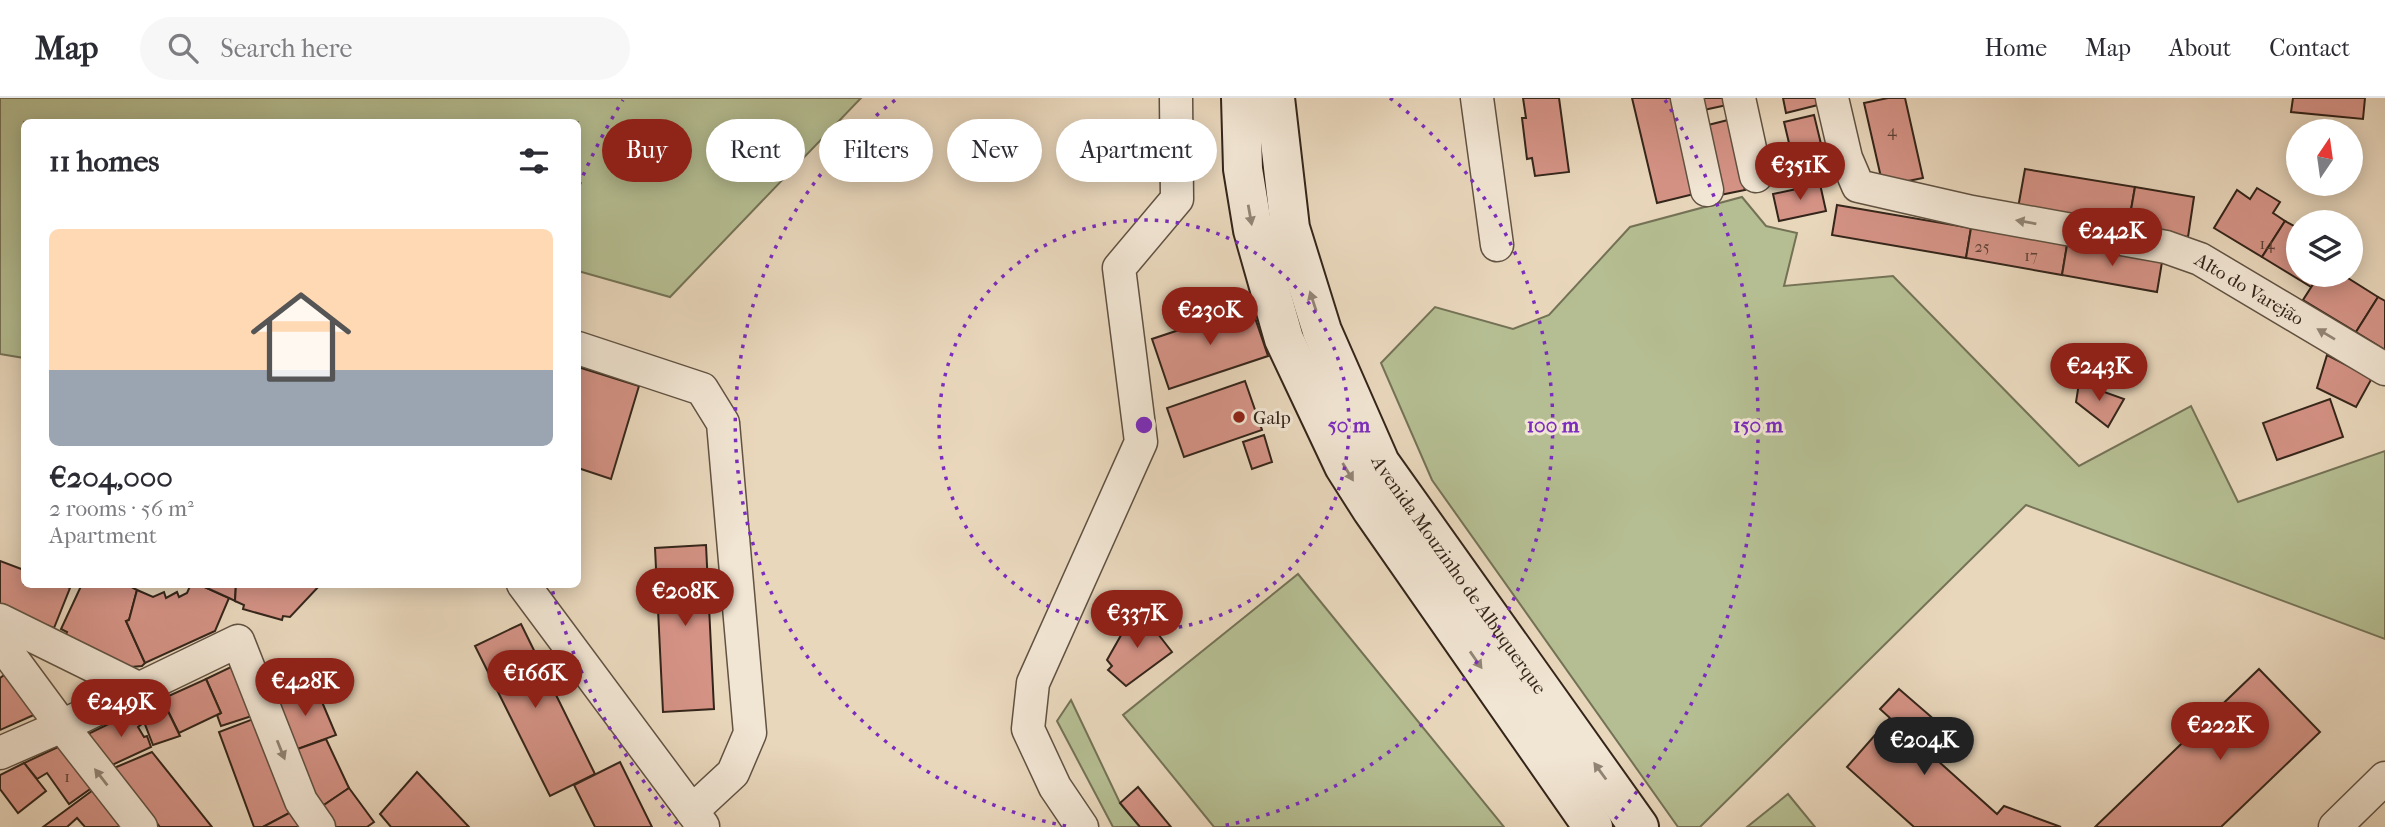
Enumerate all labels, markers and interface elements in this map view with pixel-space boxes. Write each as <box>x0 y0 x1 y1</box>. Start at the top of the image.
search box <box>140 17 630 80</box>
text: Map <box>35 29 98 68</box>
icon: search <box>164 29 202 67</box>
text: Search here <box>220 33 352 64</box>
text: Home <box>1985 34 2047 62</box>
text: Map <box>2085 34 2131 62</box>
text: About <box>2169 34 2231 62</box>
text: Contact <box>2269 34 2350 62</box>
chip: Buy <box>602 119 692 182</box>
chip: Rent <box>706 119 805 182</box>
chip: Filters <box>819 119 933 182</box>
chip: New <box>947 119 1042 182</box>
chip: Apartment <box>1056 119 1217 182</box>
north arrow <box>2286 119 2362 196</box>
map controls <box>2286 119 2363 287</box>
house number: 4 <box>1887 121 1897 140</box>
icon: filters <box>515 142 553 180</box>
pin: €351K <box>1751 142 1849 202</box>
text: 11 homes <box>49 144 159 179</box>
text: €351K <box>1771 151 1829 178</box>
one-way arrow <box>1245 204 1256 226</box>
pin: €242K <box>2063 208 2161 268</box>
button: layers <box>2286 210 2363 287</box>
one-way arrow <box>2015 216 2037 227</box>
text: €242K <box>2078 217 2146 244</box>
house number: 14 <box>2259 234 2275 253</box>
house number: 25 <box>1974 237 1990 256</box>
house number: 17 <box>2024 246 2038 265</box>
street label: Alto do Varejão <box>2190 248 2308 330</box>
icon: home <box>238 274 364 400</box>
pin: €230K <box>1161 288 1259 347</box>
one-way arrow <box>1307 290 1317 311</box>
text: €230K <box>1178 296 1242 323</box>
one-way arrow <box>2317 328 2336 340</box>
pin: €243K <box>2050 344 2148 403</box>
text: €243K <box>2066 352 2132 379</box>
place label: Galp <box>1253 407 1291 429</box>
marker: Galp <box>1231 409 1247 425</box>
centre of rings <box>1132 413 1156 437</box>
text: 50 m <box>1328 413 1371 437</box>
text: 100 m <box>1527 413 1580 437</box>
text: 150 m <box>1733 413 1784 437</box>
street label: Avenida Mouzinho de Albuquerque <box>1366 452 1551 698</box>
text: €204,000 <box>49 460 173 495</box>
one-way arrow <box>1342 462 1355 481</box>
text: 2 rooms · 56 m² <box>49 495 194 522</box>
text: Apartment <box>49 522 157 549</box>
pin: €208K <box>636 568 734 628</box>
text: €208K <box>652 577 718 604</box>
pin: €337K <box>1088 590 1186 650</box>
text: €337K <box>1107 599 1167 626</box>
pin: €166K <box>486 650 584 710</box>
one-way arrow <box>1469 651 1483 669</box>
pin: €428K <box>256 658 354 718</box>
text: €166K <box>503 659 567 686</box>
text: €428K <box>271 667 339 694</box>
pin: €249K <box>72 680 170 739</box>
text: €249K <box>87 688 155 715</box>
pin: €222K <box>2171 702 2269 762</box>
text: €222K <box>2187 711 2253 738</box>
pin: €204K <box>1875 718 1973 777</box>
text: €204K <box>1890 726 1958 753</box>
one-way arrow <box>276 740 287 761</box>
one-way arrow <box>1593 762 1607 780</box>
house number: 1 <box>64 767 70 786</box>
one-way arrow <box>94 768 109 786</box>

